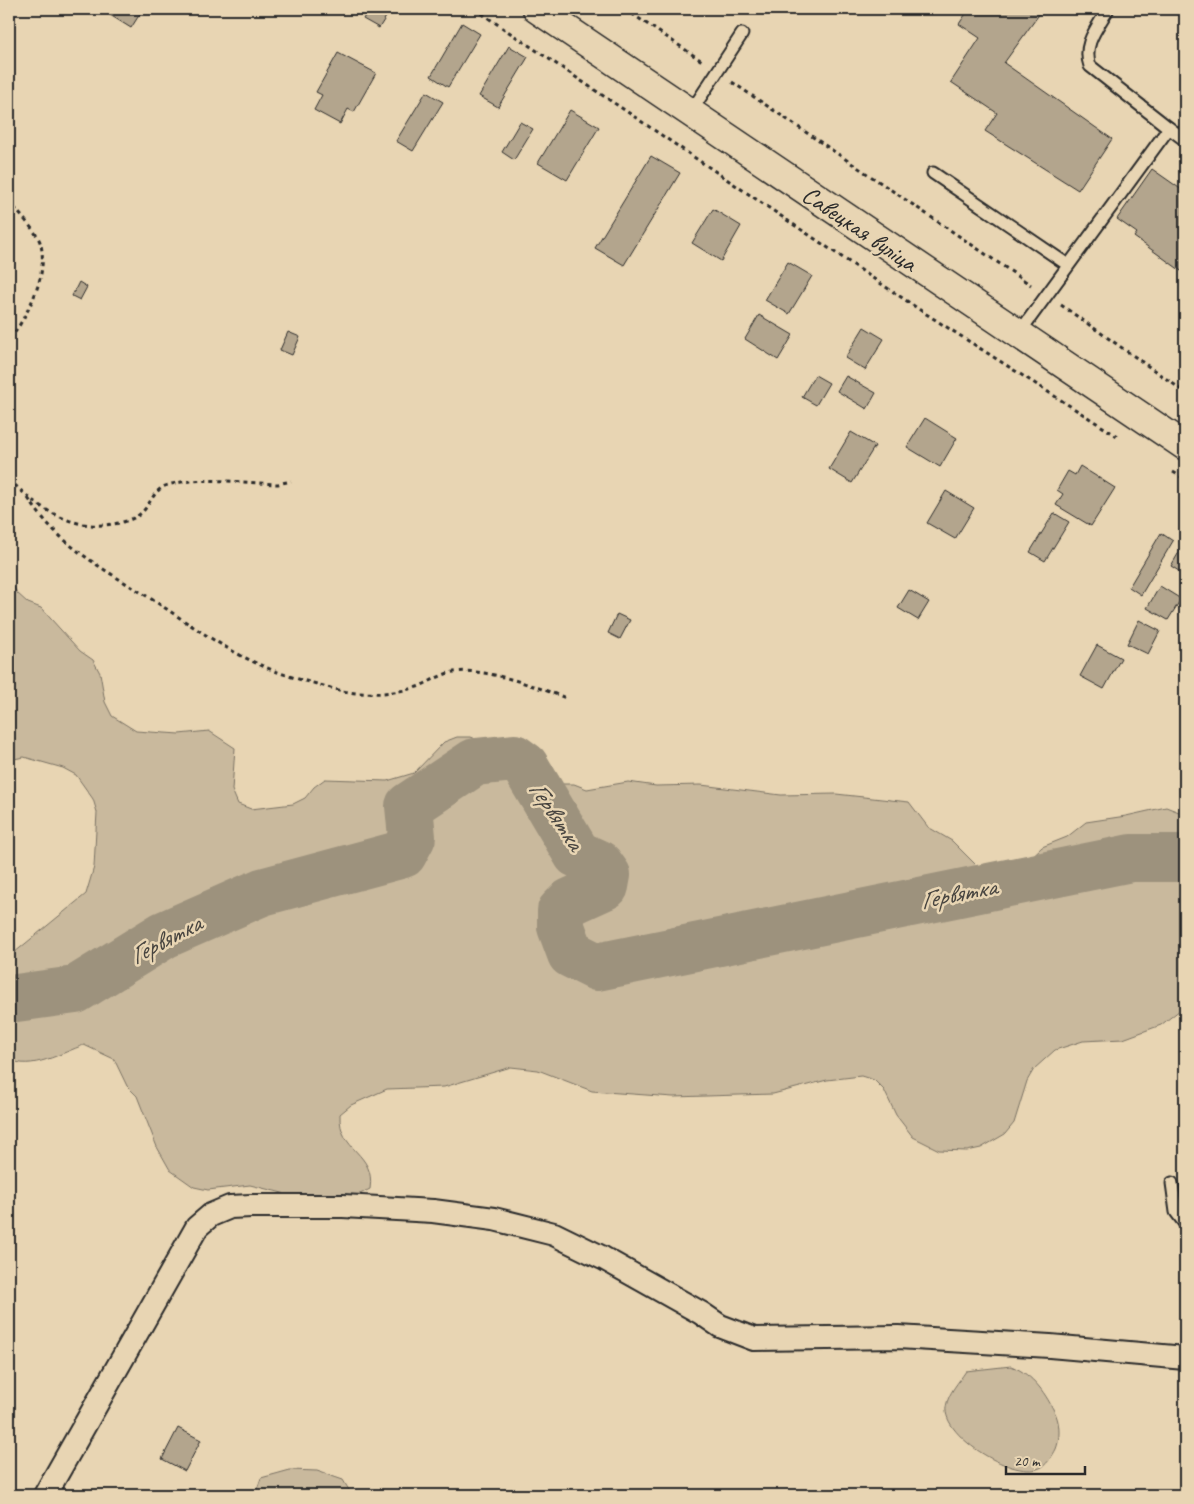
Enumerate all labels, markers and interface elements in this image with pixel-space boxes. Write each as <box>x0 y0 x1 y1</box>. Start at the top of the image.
street label: Савецкая вуліца <box>796 179 925 280</box>
water label: Гервятка <box>521 774 594 859</box>
water label: Гервятка <box>917 869 1002 917</box>
water label: Гервятка <box>124 905 210 972</box>
scale bar <box>1006 1444 1085 1476</box>
text: 20 m <box>1014 1452 1041 1471</box>

